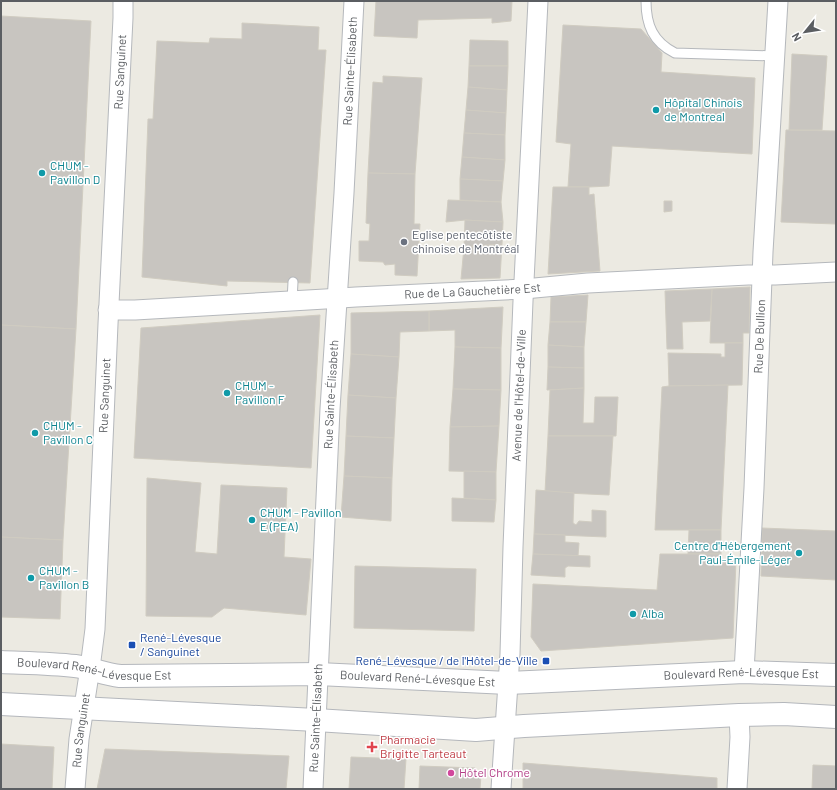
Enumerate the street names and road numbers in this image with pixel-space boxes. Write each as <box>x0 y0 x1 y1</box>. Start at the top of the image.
street label: Rue Sainte-Élisabeth <box>340 16 359 126</box>
street label: Rue Sanguinet <box>111 34 128 110</box>
street label: Rue de La Gauchetière Est <box>404 279 541 301</box>
street label: Rue De Bullion <box>750 299 767 374</box>
street label: Avenue de l'Hôtel-de-Ville <box>508 329 528 462</box>
street label: Rue Sainte-Élisabeth <box>320 339 340 449</box>
street label: Rue Sanguinet <box>95 358 113 433</box>
street label: Boulevard René-Lévesque Est <box>17 655 172 682</box>
street label: Rue Sainte-Élisabeth <box>306 663 325 773</box>
street label: Boulevard René-Lévesque Est <box>663 664 819 682</box>
street label: Boulevard René-Lévesque Est <box>340 667 496 688</box>
street label: Rue Sanguinet <box>69 692 92 768</box>

